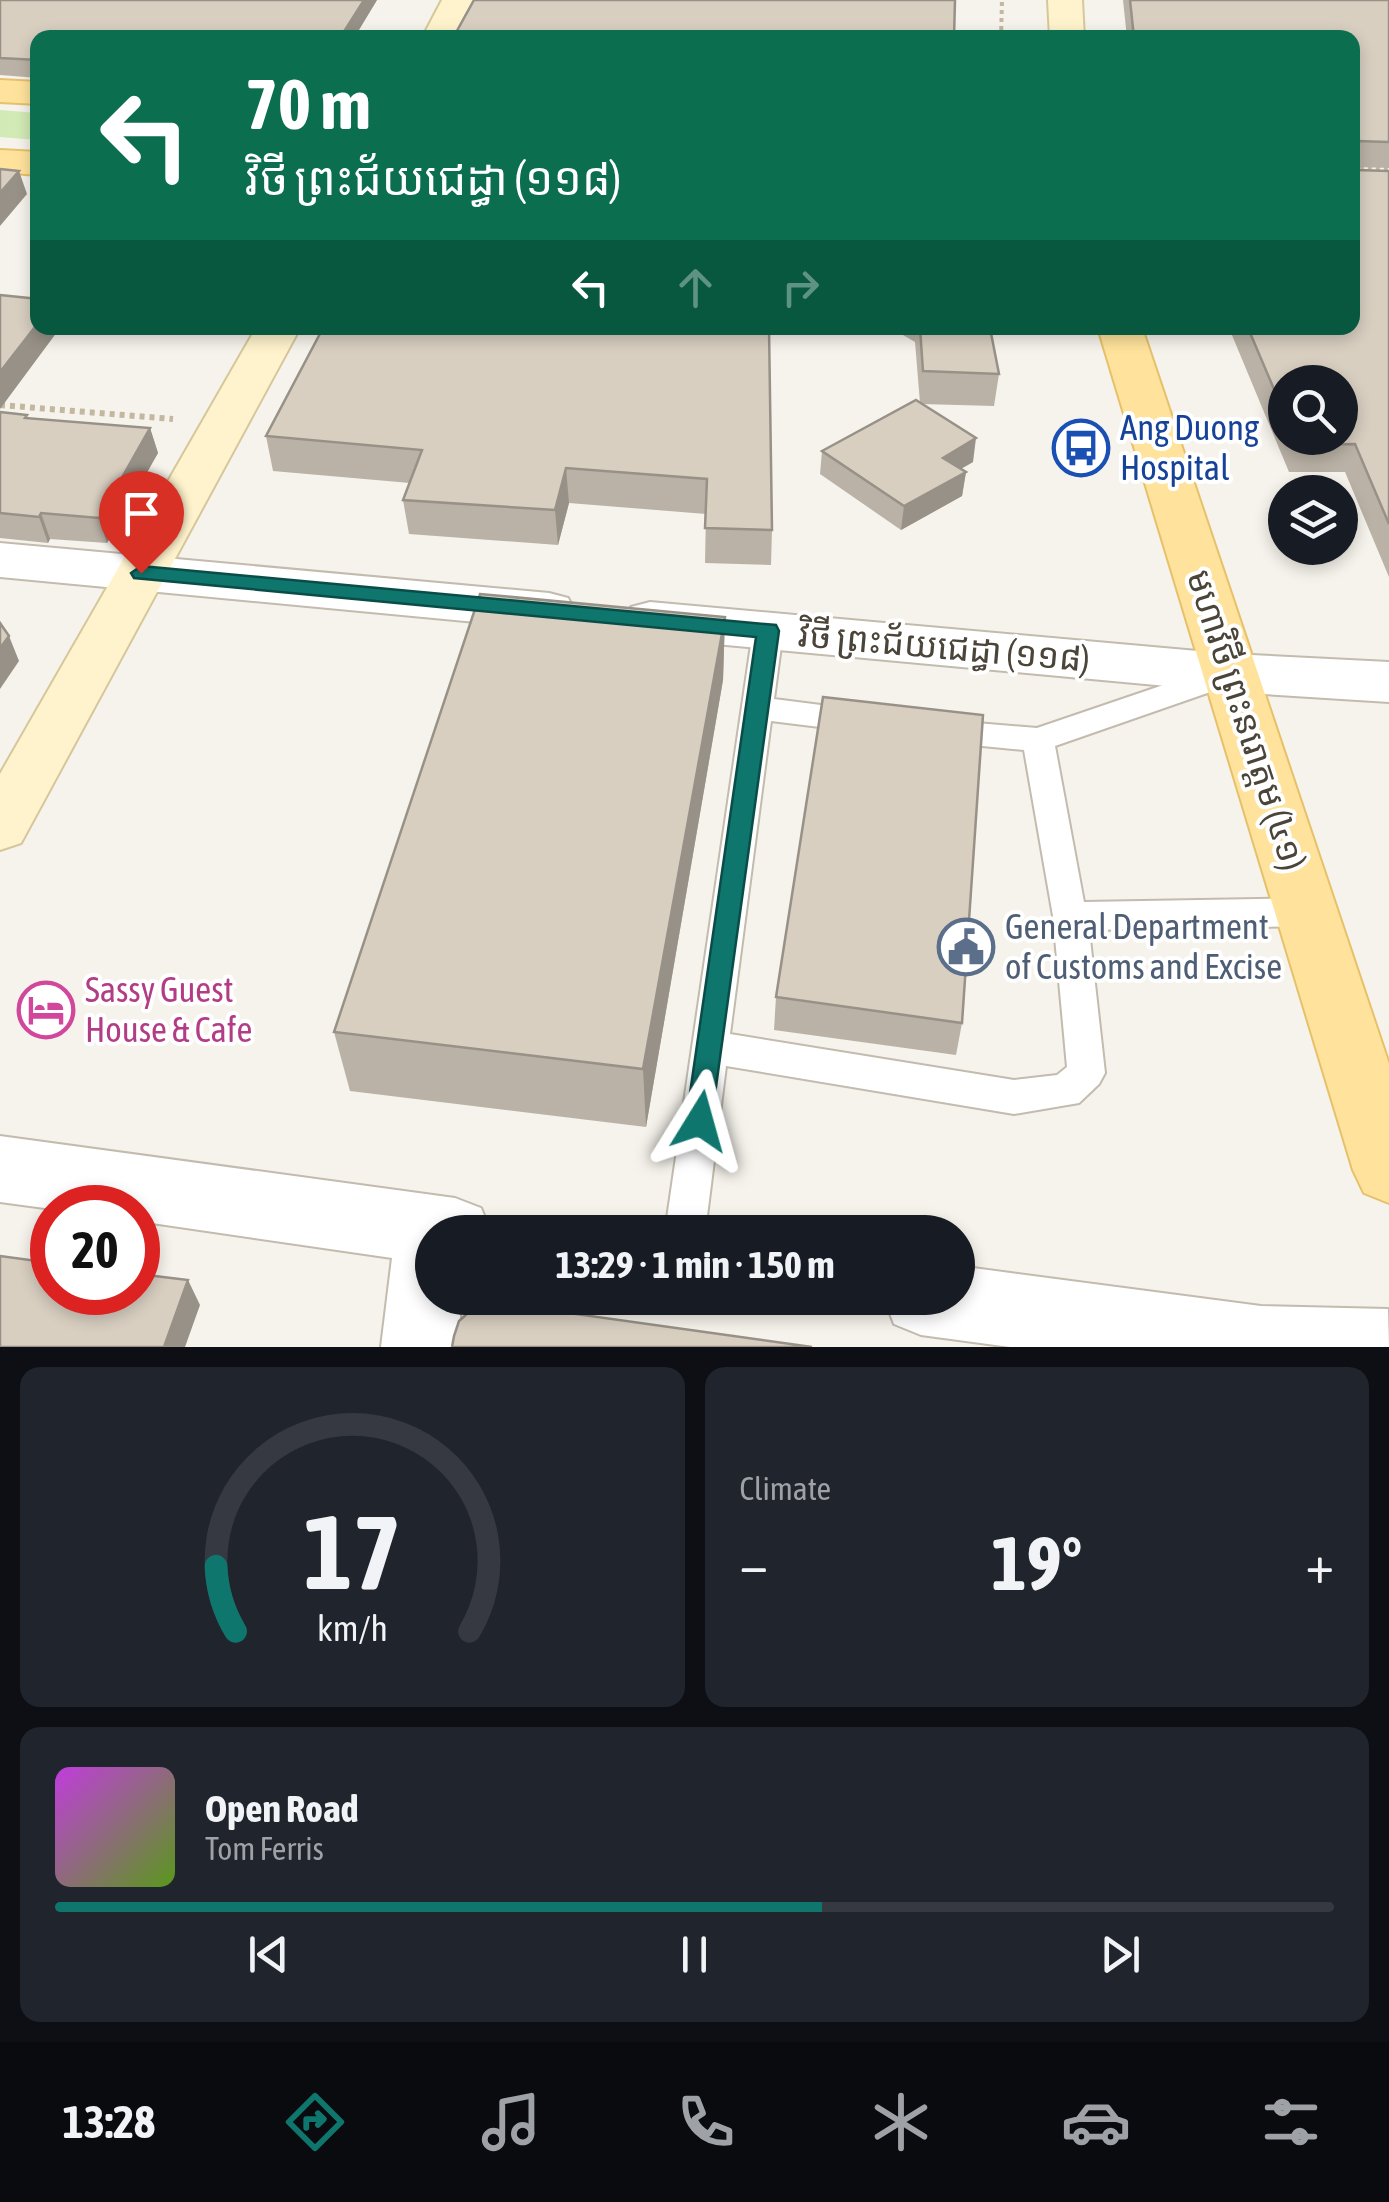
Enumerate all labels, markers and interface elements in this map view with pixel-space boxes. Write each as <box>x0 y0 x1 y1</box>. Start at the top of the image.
text: 70 m <box>245 64 371 144</box>
icon: left <box>80 70 210 200</box>
text: វិថី ព្រះជ័យជេដ្ធា (១១៨) <box>245 153 621 205</box>
icon: left <box>563 260 618 315</box>
icon: ahead <box>668 260 723 315</box>
icon: right <box>773 260 828 315</box>
map controls <box>1268 365 1358 565</box>
button: search <box>1268 365 1358 455</box>
place label: Ang Duong Hospital <box>1120 407 1259 487</box>
bus stop icon: Ang Duong Hospital <box>1051 418 1111 478</box>
pin <box>99 471 184 574</box>
button: layers <box>1268 475 1358 565</box>
icon: arrive <box>114 486 169 541</box>
street label: មហាវិថី ព្រះនរោត្តម (៤១) <box>1177 564 1315 876</box>
street label: វិថី ព្រះជ័យជេដ្ធា (១១៨) <box>796 612 1092 682</box>
place label: General Department of Customs and Excise <box>1005 906 1282 986</box>
public building icon: General Department of Customs and Excise <box>936 917 996 977</box>
place label: Sassy Guest House & Cafe <box>85 969 252 1049</box>
hotel icon: Sassy Guest House & Cafe <box>16 980 76 1040</box>
position arrow <box>648 1069 752 1173</box>
speed limit sign: 20 <box>30 1185 160 1315</box>
text: 13:29 · 1 min · 150 m <box>555 1243 835 1286</box>
text: Climate <box>740 1470 831 1507</box>
text: 17 <box>303 1492 401 1611</box>
text: 19° <box>991 1520 1082 1606</box>
text: − <box>740 1532 768 1595</box>
text: + <box>1305 1532 1334 1595</box>
text: km/h <box>317 1608 388 1649</box>
text: Open Road <box>205 1787 359 1830</box>
text: Tom Ferris <box>205 1830 324 1867</box>
icon: previous <box>241 1927 296 1982</box>
icon: pause <box>667 1927 722 1982</box>
icon: next <box>1093 1927 1148 1982</box>
icon: directions <box>280 2087 350 2157</box>
icon: music <box>476 2087 546 2157</box>
icon: phone <box>671 2087 741 2157</box>
icon: climate <box>866 2087 936 2157</box>
icon: car <box>1061 2087 1131 2157</box>
icon: filters <box>1256 2087 1326 2157</box>
text: 13:28 <box>63 2096 155 2148</box>

